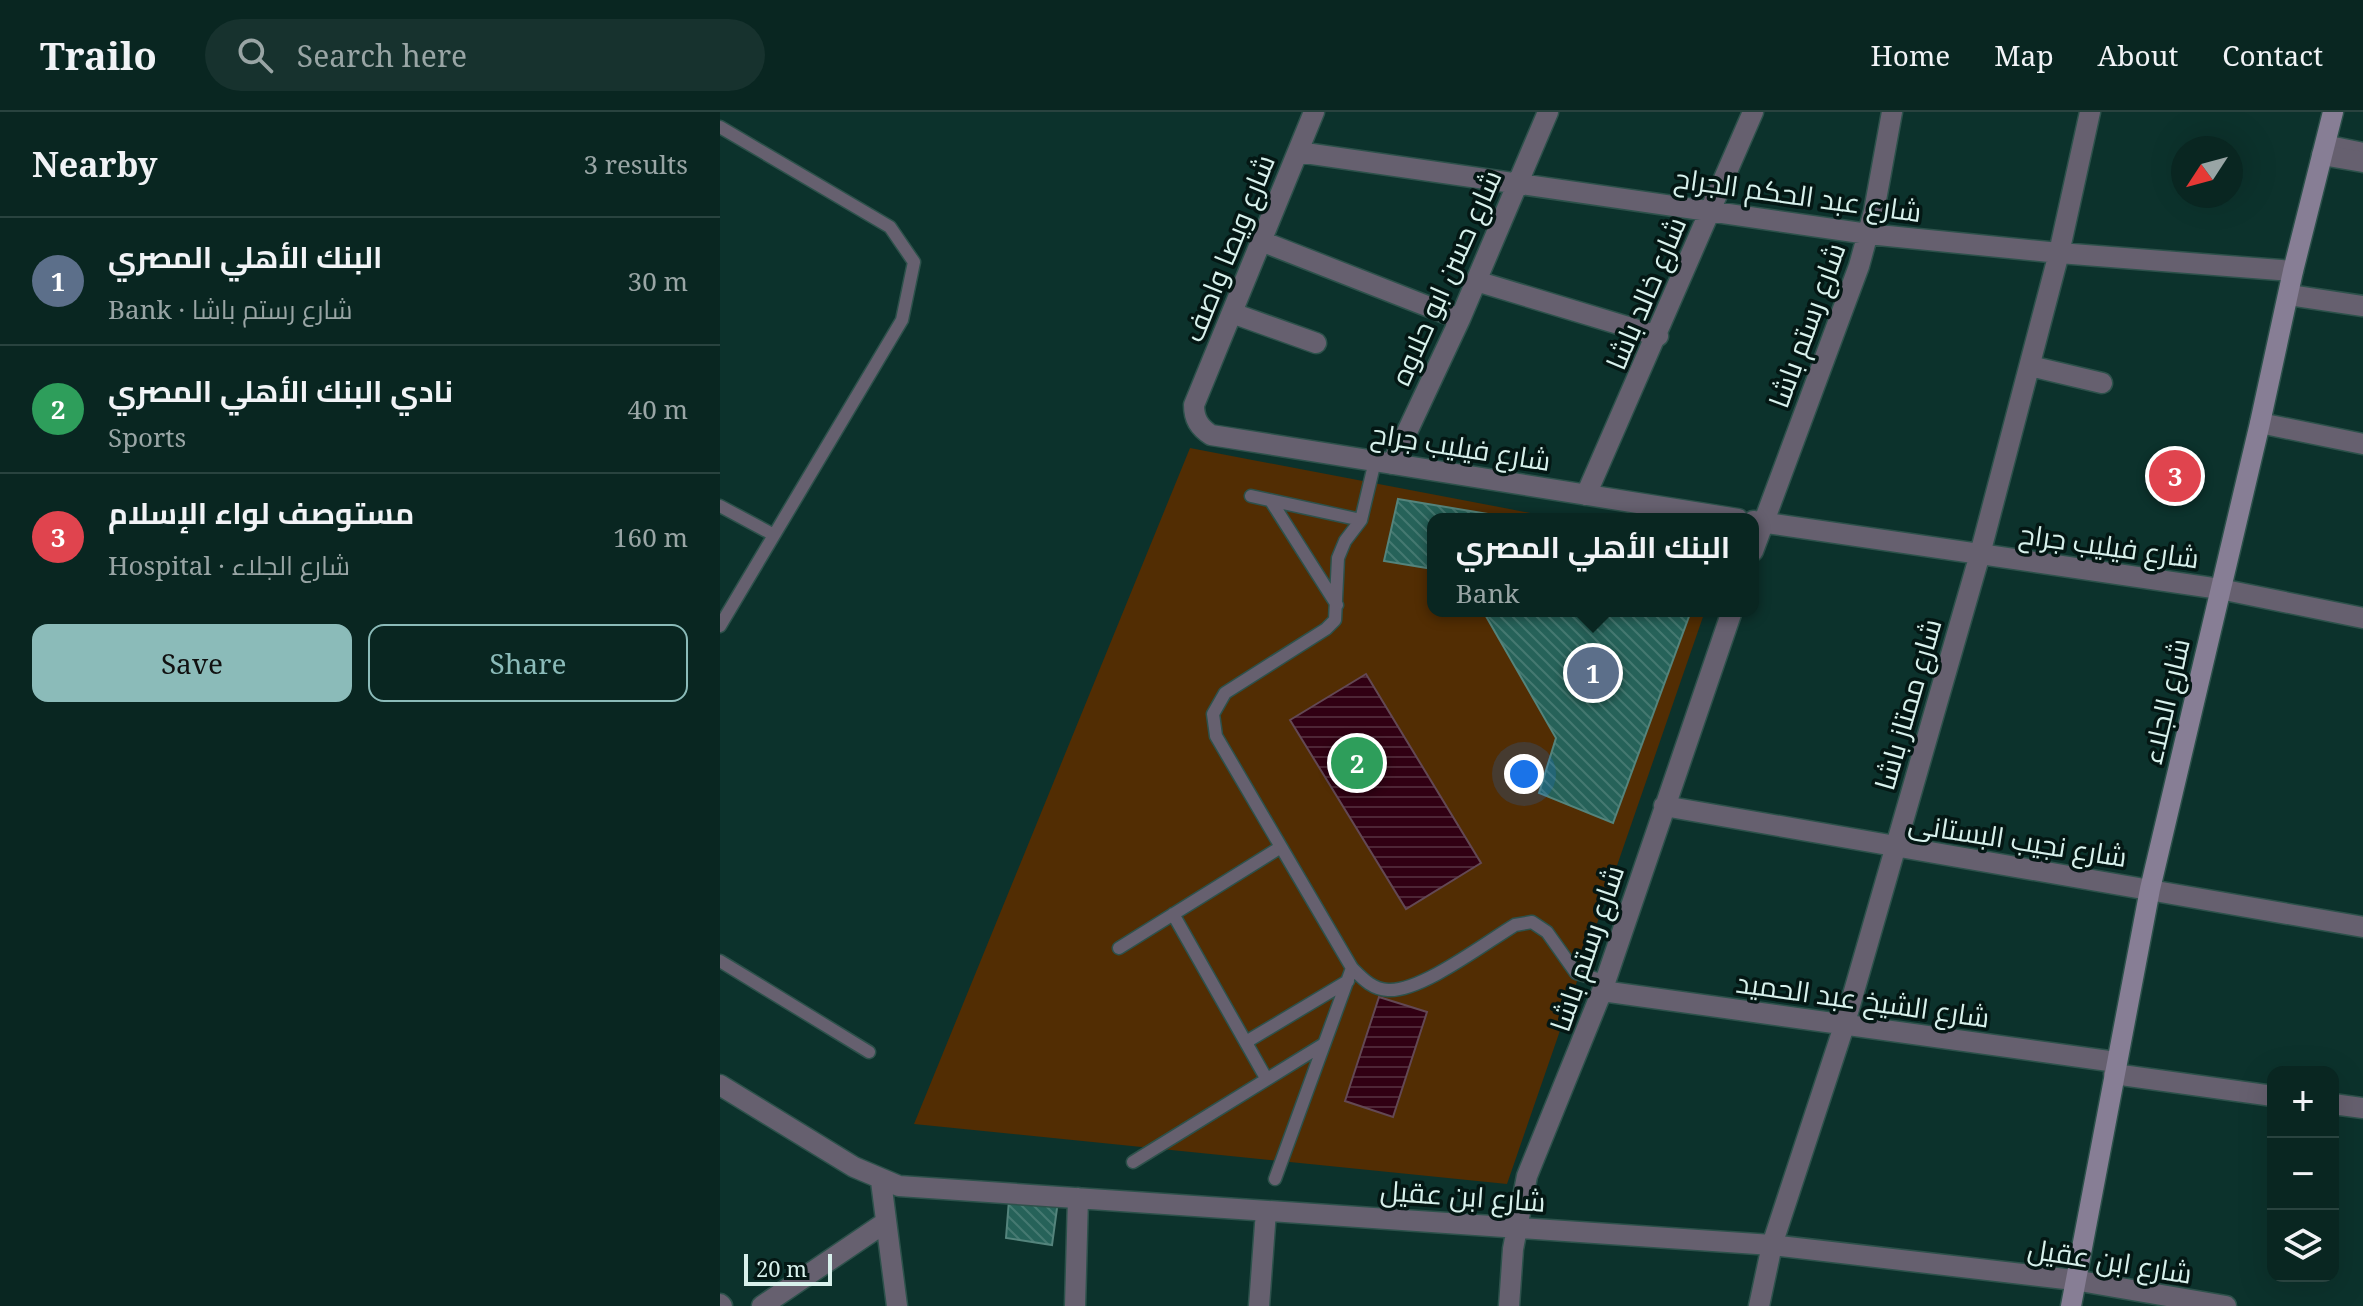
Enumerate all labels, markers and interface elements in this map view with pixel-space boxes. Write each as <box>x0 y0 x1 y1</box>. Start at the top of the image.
search box <box>205 19 765 91</box>
text: Trailo <box>40 29 157 81</box>
icon: search <box>233 33 277 77</box>
text: Search here <box>297 35 467 76</box>
text: Home <box>1871 36 1950 74</box>
text: Map <box>1994 36 2054 74</box>
text: About <box>2098 36 2178 74</box>
text: Contact <box>2222 36 2323 74</box>
north arrow <box>2171 136 2243 208</box>
text: Nearby <box>32 141 158 187</box>
text: 3 results <box>583 146 688 182</box>
street label: شارع ويصا واصف <box>1173 149 1284 348</box>
street label: شارع عبد الحكم الجراح <box>1672 158 1924 232</box>
street label: شارع حسن ابو حلاوه <box>1380 163 1510 391</box>
street label: شارع خالد باشا <box>1596 211 1695 376</box>
text: البنك الأهلي المصري <box>108 236 382 277</box>
street label: شارع رستم باشا <box>1759 237 1855 414</box>
text: 1 <box>51 263 65 299</box>
text: 30 m <box>628 263 688 299</box>
text: Bank · شارع رستم باشا <box>108 291 352 327</box>
text: نادي البنك الأهلي المصري <box>108 370 453 411</box>
text: 2 <box>51 391 65 427</box>
text: 40 m <box>628 391 688 427</box>
street label: شارع فيليب جراح <box>1368 413 1554 480</box>
text: Sports <box>108 419 186 455</box>
pin: 3 <box>2149 446 2201 506</box>
text: مستوصف لواء الإسلام <box>108 492 414 533</box>
popup <box>1427 513 1759 617</box>
street label: شارع فيليب جراح <box>2016 514 2201 577</box>
text: 3 <box>51 519 65 555</box>
text: 160 m <box>613 519 688 555</box>
text: البنك الأهلي المصري <box>1456 526 1730 567</box>
text: Hospital · شارع الجلاء <box>108 547 350 583</box>
text: Bank <box>1456 575 1519 611</box>
street label: شارع ممتاز باشا <box>1864 614 1951 794</box>
button: Save <box>32 624 352 702</box>
button: Share <box>368 624 688 702</box>
street label: شارع الجلاء <box>2132 635 2199 768</box>
pin: 1 <box>1567 643 1619 703</box>
pin: 2 <box>1331 733 1383 793</box>
your location <box>1504 754 1544 794</box>
street label: شارع نجيب البستانى <box>1906 803 2130 876</box>
street label: شارع رستم باشا <box>1540 860 1634 1037</box>
street label: شارع الشيخ عبد الحميد <box>1734 962 1992 1037</box>
map controls <box>2267 1066 2339 1282</box>
button: + <box>2267 1066 2339 1138</box>
button: − <box>2267 1138 2339 1210</box>
street label: شارع ابن عقيل <box>1379 1170 1547 1221</box>
button: layers <box>2267 1210 2339 1282</box>
street label: شارع ابن عقيل <box>2025 1228 2195 1293</box>
scale bar <box>744 1250 832 1286</box>
text: 20 m <box>756 1253 807 1283</box>

